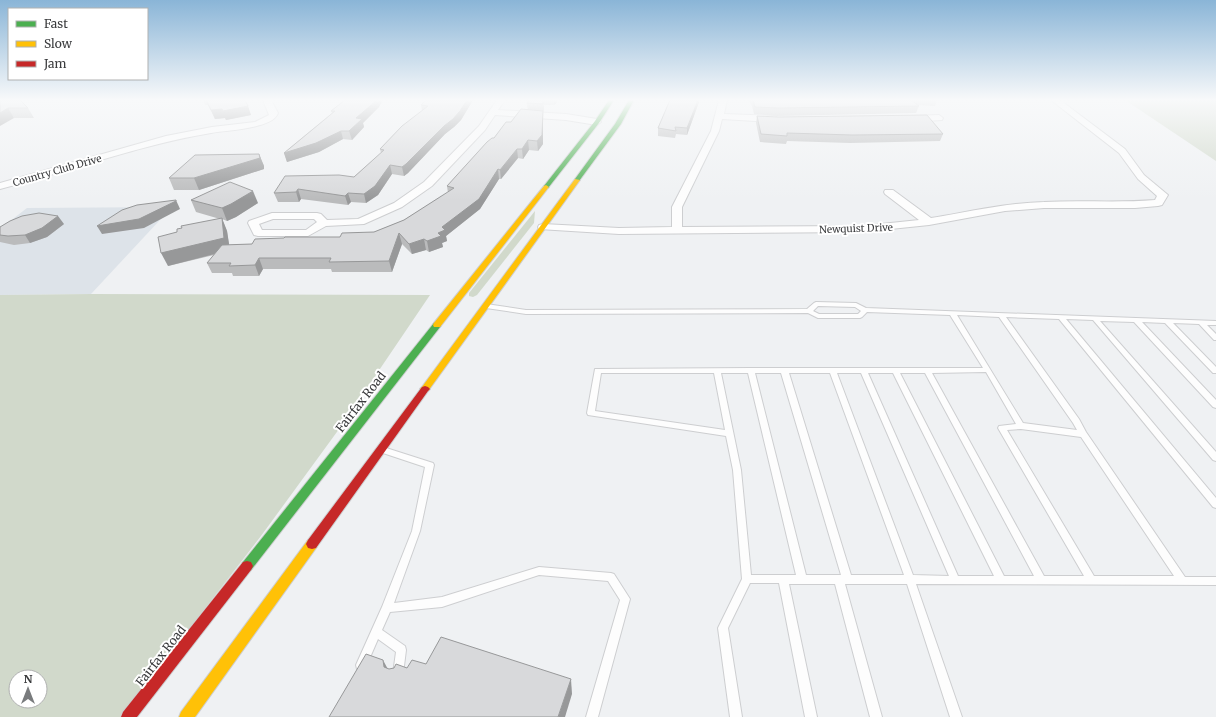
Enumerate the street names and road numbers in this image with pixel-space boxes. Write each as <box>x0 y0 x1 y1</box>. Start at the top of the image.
street label: Country Club Drive <box>11 152 103 189</box>
street label: Newquist Drive <box>819 221 893 236</box>
street label: Fairfax Road <box>332 368 389 435</box>
street label: Fairfax Road <box>132 622 189 689</box>

